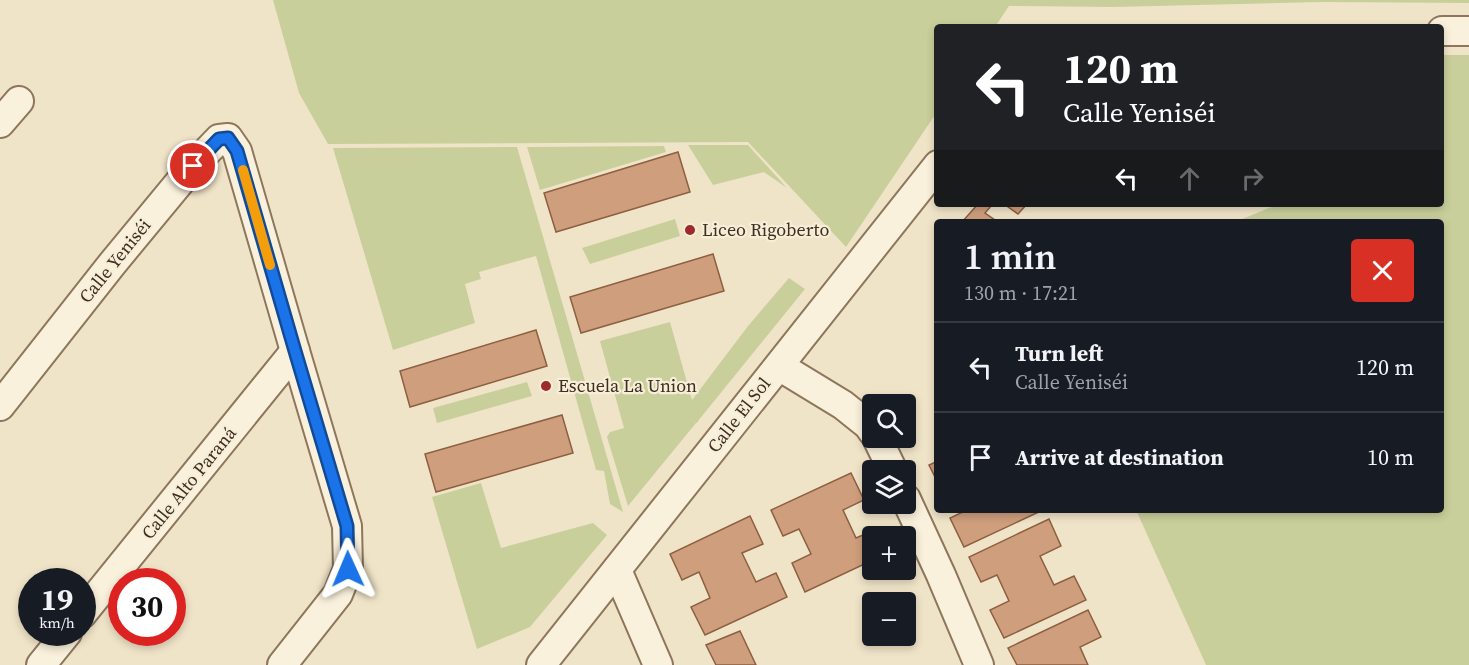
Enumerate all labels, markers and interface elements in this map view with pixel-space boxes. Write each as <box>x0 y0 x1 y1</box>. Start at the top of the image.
text: 120 m <box>1063 39 1178 97</box>
icon: left <box>964 48 1042 126</box>
text: Calle Yeniséi <box>1063 94 1216 131</box>
pin <box>167 140 218 191</box>
icon: arrive <box>176 149 209 182</box>
icon: left <box>1110 162 1143 195</box>
icon: ahead <box>1173 162 1206 195</box>
icon: right <box>1236 162 1269 195</box>
street label: Calle Yeniséi <box>73 213 156 308</box>
place label: Liceo Rigoberto <box>702 217 829 242</box>
marker: Liceo Rigoberto <box>683 223 697 237</box>
text: 1 min <box>964 232 1056 281</box>
button: close <box>1351 239 1414 302</box>
text: 130 m · 17:21 <box>964 279 1078 307</box>
text: Turn left <box>1015 338 1103 368</box>
icon: left <box>964 351 997 384</box>
text: 120 m <box>1356 352 1414 382</box>
text: Calle Yeniséi <box>1015 368 1128 396</box>
street label: Calle El Sol <box>701 372 776 458</box>
place label: Escuela La Union <box>558 373 697 398</box>
marker: Escuela La Union <box>539 379 553 393</box>
map controls <box>862 394 916 646</box>
button: search <box>862 394 916 448</box>
street label: Calle Alto Paraná <box>135 421 242 544</box>
icon: arrive <box>964 441 997 474</box>
text: Arrive at destination <box>1015 442 1224 472</box>
text: 10 m <box>1367 442 1414 472</box>
button: layers <box>862 460 916 514</box>
button: + <box>862 526 916 580</box>
position arrow <box>316 537 380 601</box>
speed limit sign: 30 <box>108 568 186 646</box>
text: 19 <box>41 579 73 620</box>
button: − <box>862 592 916 646</box>
text: km/h <box>39 612 75 633</box>

